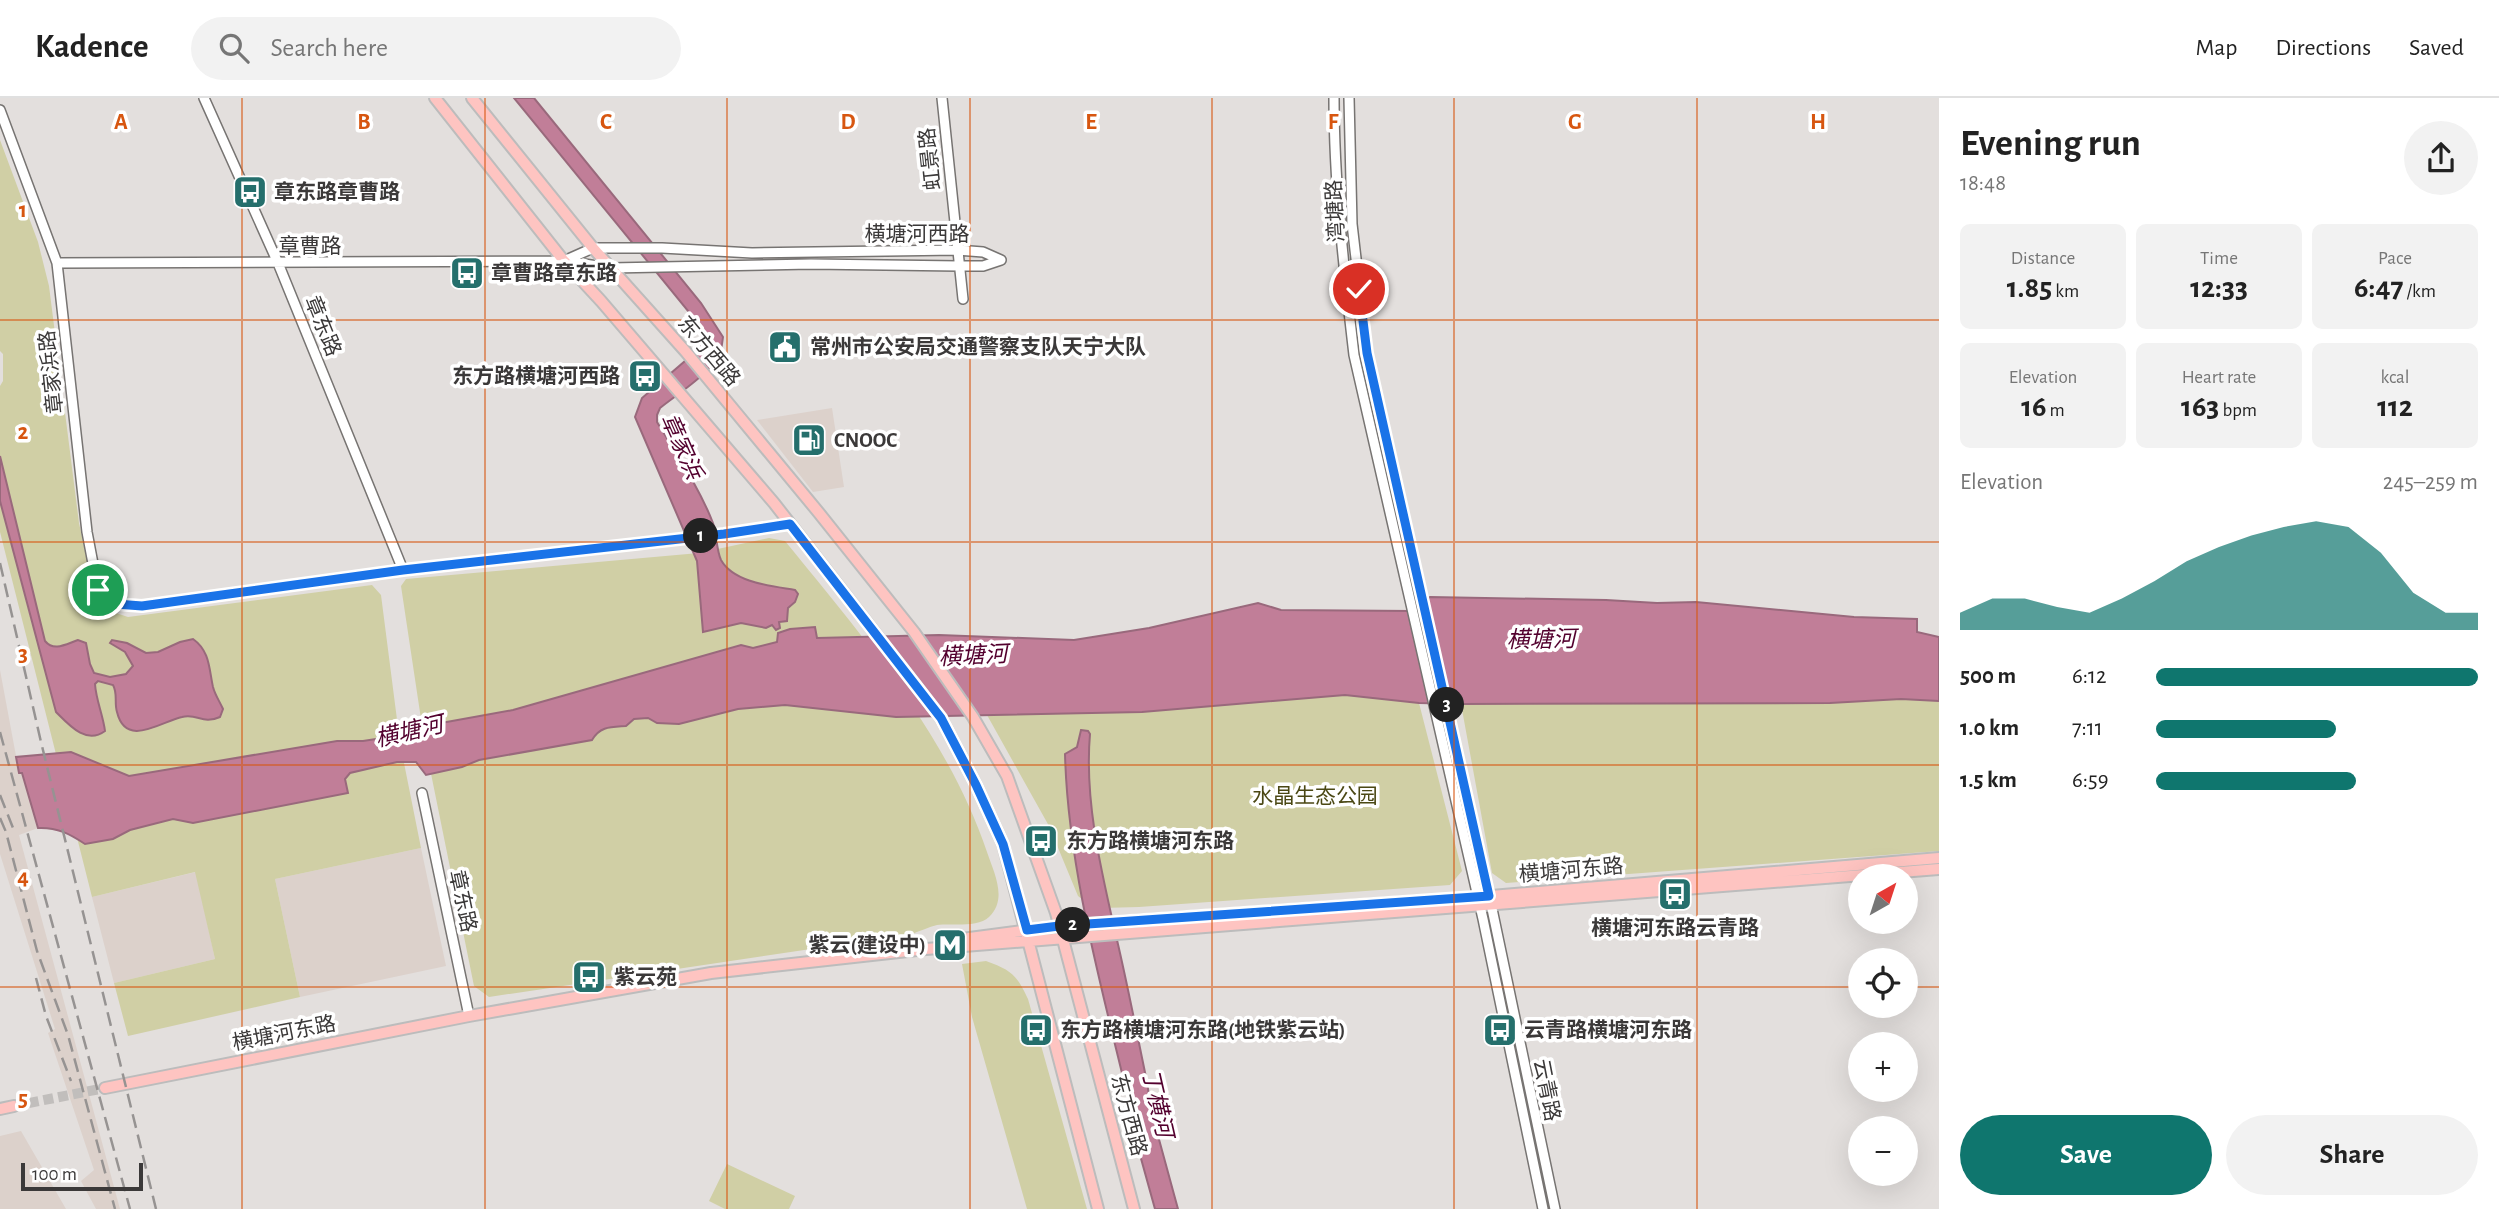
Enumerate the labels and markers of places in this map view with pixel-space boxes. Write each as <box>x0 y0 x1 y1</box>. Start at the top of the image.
bus stop icon: 章东路章曹路 <box>231 173 269 211</box>
place label: 章东路章曹路 <box>274 180 400 203</box>
bus stop icon: 章曹路章东路 <box>448 254 486 292</box>
pin <box>1329 259 1389 319</box>
place label: 章曹路章东路 <box>491 261 617 284</box>
public building icon: 常州市公安局交通警察支队天宁大队 <box>766 328 804 366</box>
place label: 常州市公安局交通警察支队天宁大队 <box>810 335 1146 358</box>
bus stop icon: 东方路横塘河西路 <box>626 357 664 395</box>
place label: 东方路横塘河西路 <box>452 364 620 387</box>
fuel station icon: CNOOC <box>790 421 828 459</box>
place label: CNOOC <box>834 430 897 451</box>
pin: 1 <box>684 518 718 554</box>
pin <box>68 560 128 620</box>
pin: 3 <box>1430 688 1464 722</box>
bus stop icon: 东方路横塘河东路 <box>1022 822 1060 860</box>
place label: 东方路横塘河东路 <box>1066 829 1234 852</box>
bus stop icon: 横塘河东路云青路 <box>1656 875 1694 913</box>
pin: 2 <box>1056 908 1090 942</box>
place label: 横塘河东路云青路 <box>1591 916 1759 939</box>
metro station icon: 紫云(建设中) <box>931 926 969 964</box>
place label: 紫云(建设中) <box>809 934 926 956</box>
bus stop icon: 紫云苑 <box>570 958 608 996</box>
place label: 紫云苑 <box>614 966 677 988</box>
bus stop icon: 东方路横塘河东路(地铁紫云站) <box>1017 1011 1055 1049</box>
bus stop icon: 云青路横塘河东路 <box>1481 1011 1519 1049</box>
place label: 东方路横塘河东路(地铁紫云站) <box>1060 1018 1346 1041</box>
place label: 云青路横塘河东路 <box>1524 1018 1692 1041</box>

